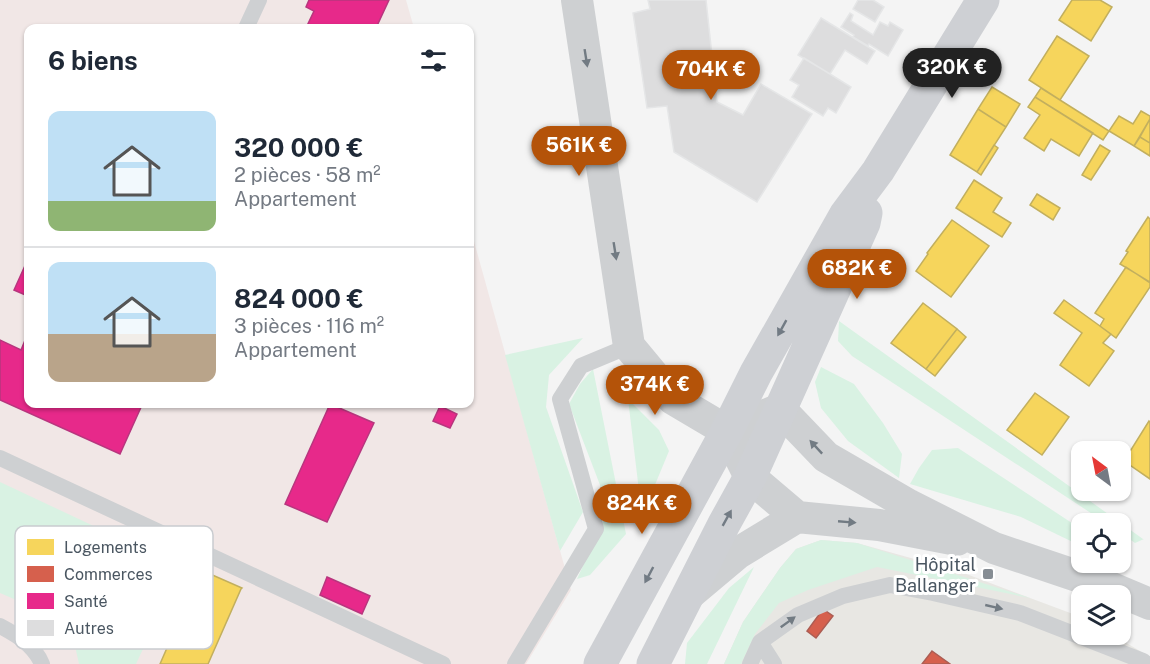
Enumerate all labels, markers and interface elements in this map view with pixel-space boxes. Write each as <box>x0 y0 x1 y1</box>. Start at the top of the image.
icon: filters <box>417 44 450 77</box>
text: 6 biens <box>48 45 138 76</box>
one-way arrow <box>581 48 590 67</box>
pin: 320K € <box>903 48 1001 99</box>
pin: 704K € <box>662 50 760 101</box>
text: 320K € <box>917 55 987 79</box>
text: 704K € <box>676 57 746 81</box>
pin: 561K € <box>530 126 628 177</box>
text: 320 000 € <box>234 132 363 163</box>
text: 561K € <box>545 133 613 157</box>
icon: home <box>96 135 168 207</box>
text: 2 pièces · 58 m² <box>234 163 381 187</box>
text: Appartement <box>234 187 357 211</box>
one-way arrow <box>611 241 620 260</box>
pin: 682K € <box>808 249 906 300</box>
text: 682K € <box>821 256 893 280</box>
text: 824 000 € <box>234 283 364 314</box>
icon: home <box>96 286 168 358</box>
text: 3 pièces · 116 m² <box>234 314 384 338</box>
one-way arrow <box>776 320 787 336</box>
text: Appartement <box>234 338 357 362</box>
pin: 374K € <box>606 365 704 416</box>
text: 374K € <box>620 372 690 396</box>
one-way arrow <box>810 440 823 455</box>
north arrow <box>1071 441 1131 501</box>
map controls <box>1071 441 1131 645</box>
pin: 824K € <box>593 484 691 535</box>
text: 824K € <box>606 491 678 515</box>
one-way arrow <box>722 510 732 527</box>
button: locate <box>1071 513 1131 573</box>
one-way arrow <box>837 517 856 527</box>
legend <box>15 526 213 649</box>
text: Logements <box>64 538 147 557</box>
place label: Hôpital Ballanger <box>895 554 976 596</box>
text: Commerces <box>64 565 153 584</box>
one-way arrow <box>644 566 654 583</box>
marker: Hôpital Ballanger <box>981 567 995 581</box>
button: layers <box>1071 585 1131 645</box>
text: Santé <box>64 592 107 611</box>
one-way arrow <box>985 603 1004 612</box>
one-way arrow <box>780 616 796 628</box>
text: Autres <box>64 619 114 638</box>

